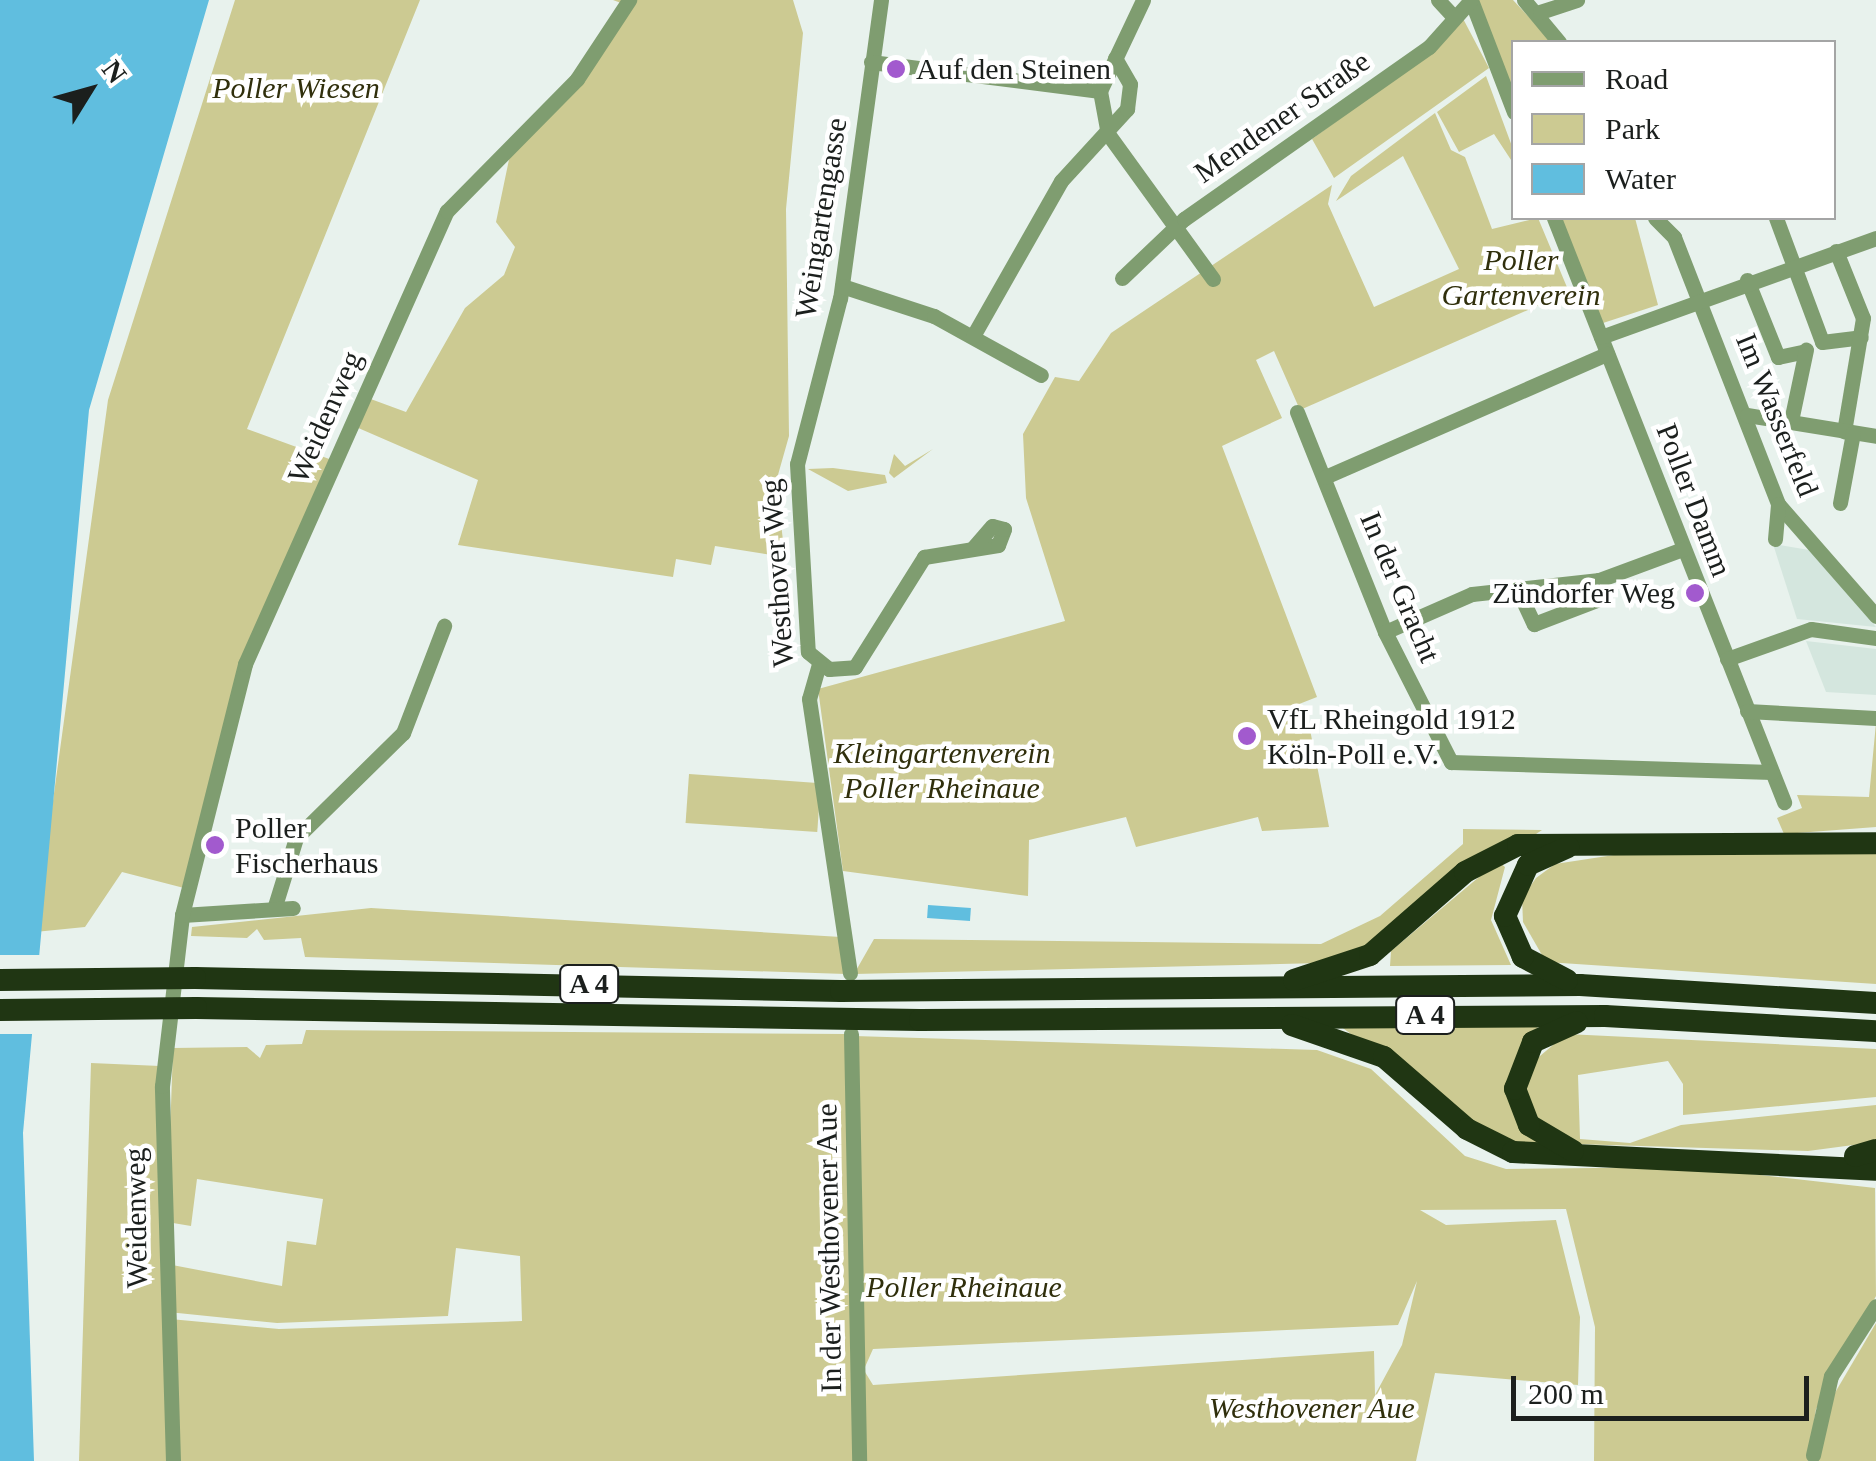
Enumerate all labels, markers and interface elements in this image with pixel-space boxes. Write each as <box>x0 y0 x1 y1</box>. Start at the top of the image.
north arrow <box>40 40 140 140</box>
legend <box>1511 40 1836 220</box>
street label: Mendener Straße <box>1187 43 1377 191</box>
place label: Auf den Steinen <box>916 51 1111 87</box>
text: N <box>96 54 133 89</box>
marker: Auf den Steinen <box>885 58 907 80</box>
text: Road <box>1605 62 1668 95</box>
park label: Poller Wiesen <box>212 70 380 106</box>
text: Park <box>1605 112 1660 145</box>
street label: Weingartengasse <box>787 115 855 321</box>
text: Water <box>1605 162 1676 195</box>
park label: Poller Gartenverein <box>1442 242 1600 312</box>
street label: Im Wasserfeld <box>1728 328 1826 502</box>
street label: Weidenweg <box>280 345 370 489</box>
street label: Poller Damm <box>1648 418 1740 582</box>
street label: Westhover Weg <box>752 477 802 669</box>
street label: In der Gracht <box>1352 506 1448 668</box>
place label: Zündorfer Weg <box>1492 575 1675 611</box>
marker: Zündorfer Weg <box>1684 582 1706 604</box>
place label: VfL Rheingold 1912 Köln-Poll e.V. <box>1267 701 1517 772</box>
marker: VfL Rheingold 1912 Köln-Poll e.V. <box>1236 725 1258 747</box>
park label: Kleingartenverein Poller Rheinaue <box>833 735 1051 806</box>
place label: Poller Fischerhaus <box>235 810 378 880</box>
marker: Poller Fischerhaus <box>204 834 226 856</box>
road number: A 4 <box>556 961 622 1007</box>
road number: A 4 <box>1392 992 1458 1038</box>
street label: In der Westhovener Aue <box>808 1102 850 1394</box>
street label: Weidenweg <box>117 1147 155 1289</box>
park label: Poller Rheinaue <box>866 1269 1062 1305</box>
scale bar <box>1516 1356 1814 1418</box>
text: 200 m <box>1528 1377 1604 1410</box>
park label: Westhovener Aue <box>1209 1390 1415 1426</box>

